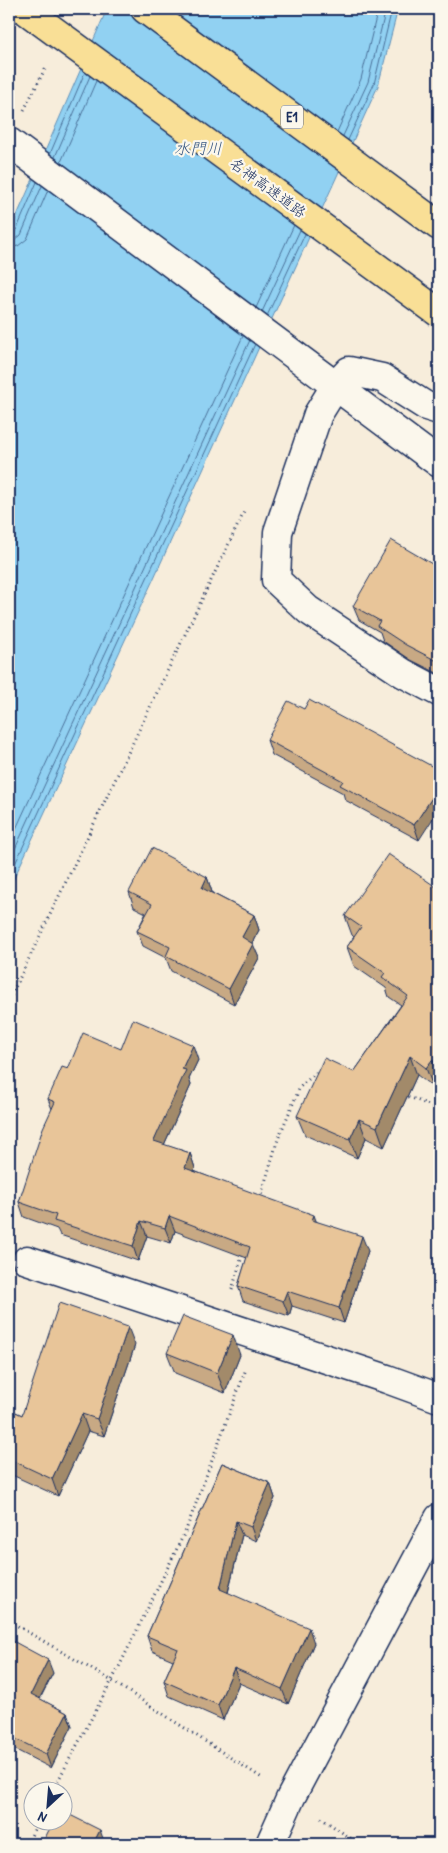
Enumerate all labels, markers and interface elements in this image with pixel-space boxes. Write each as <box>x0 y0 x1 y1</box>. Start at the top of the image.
road number: E1 <box>281 105 303 128</box>
water label: 水門川 <box>174 137 222 159</box>
street label: 名神高速道路 <box>226 153 311 223</box>
north arrow <box>22 1780 72 1830</box>
text: N <box>34 1808 50 1828</box>

